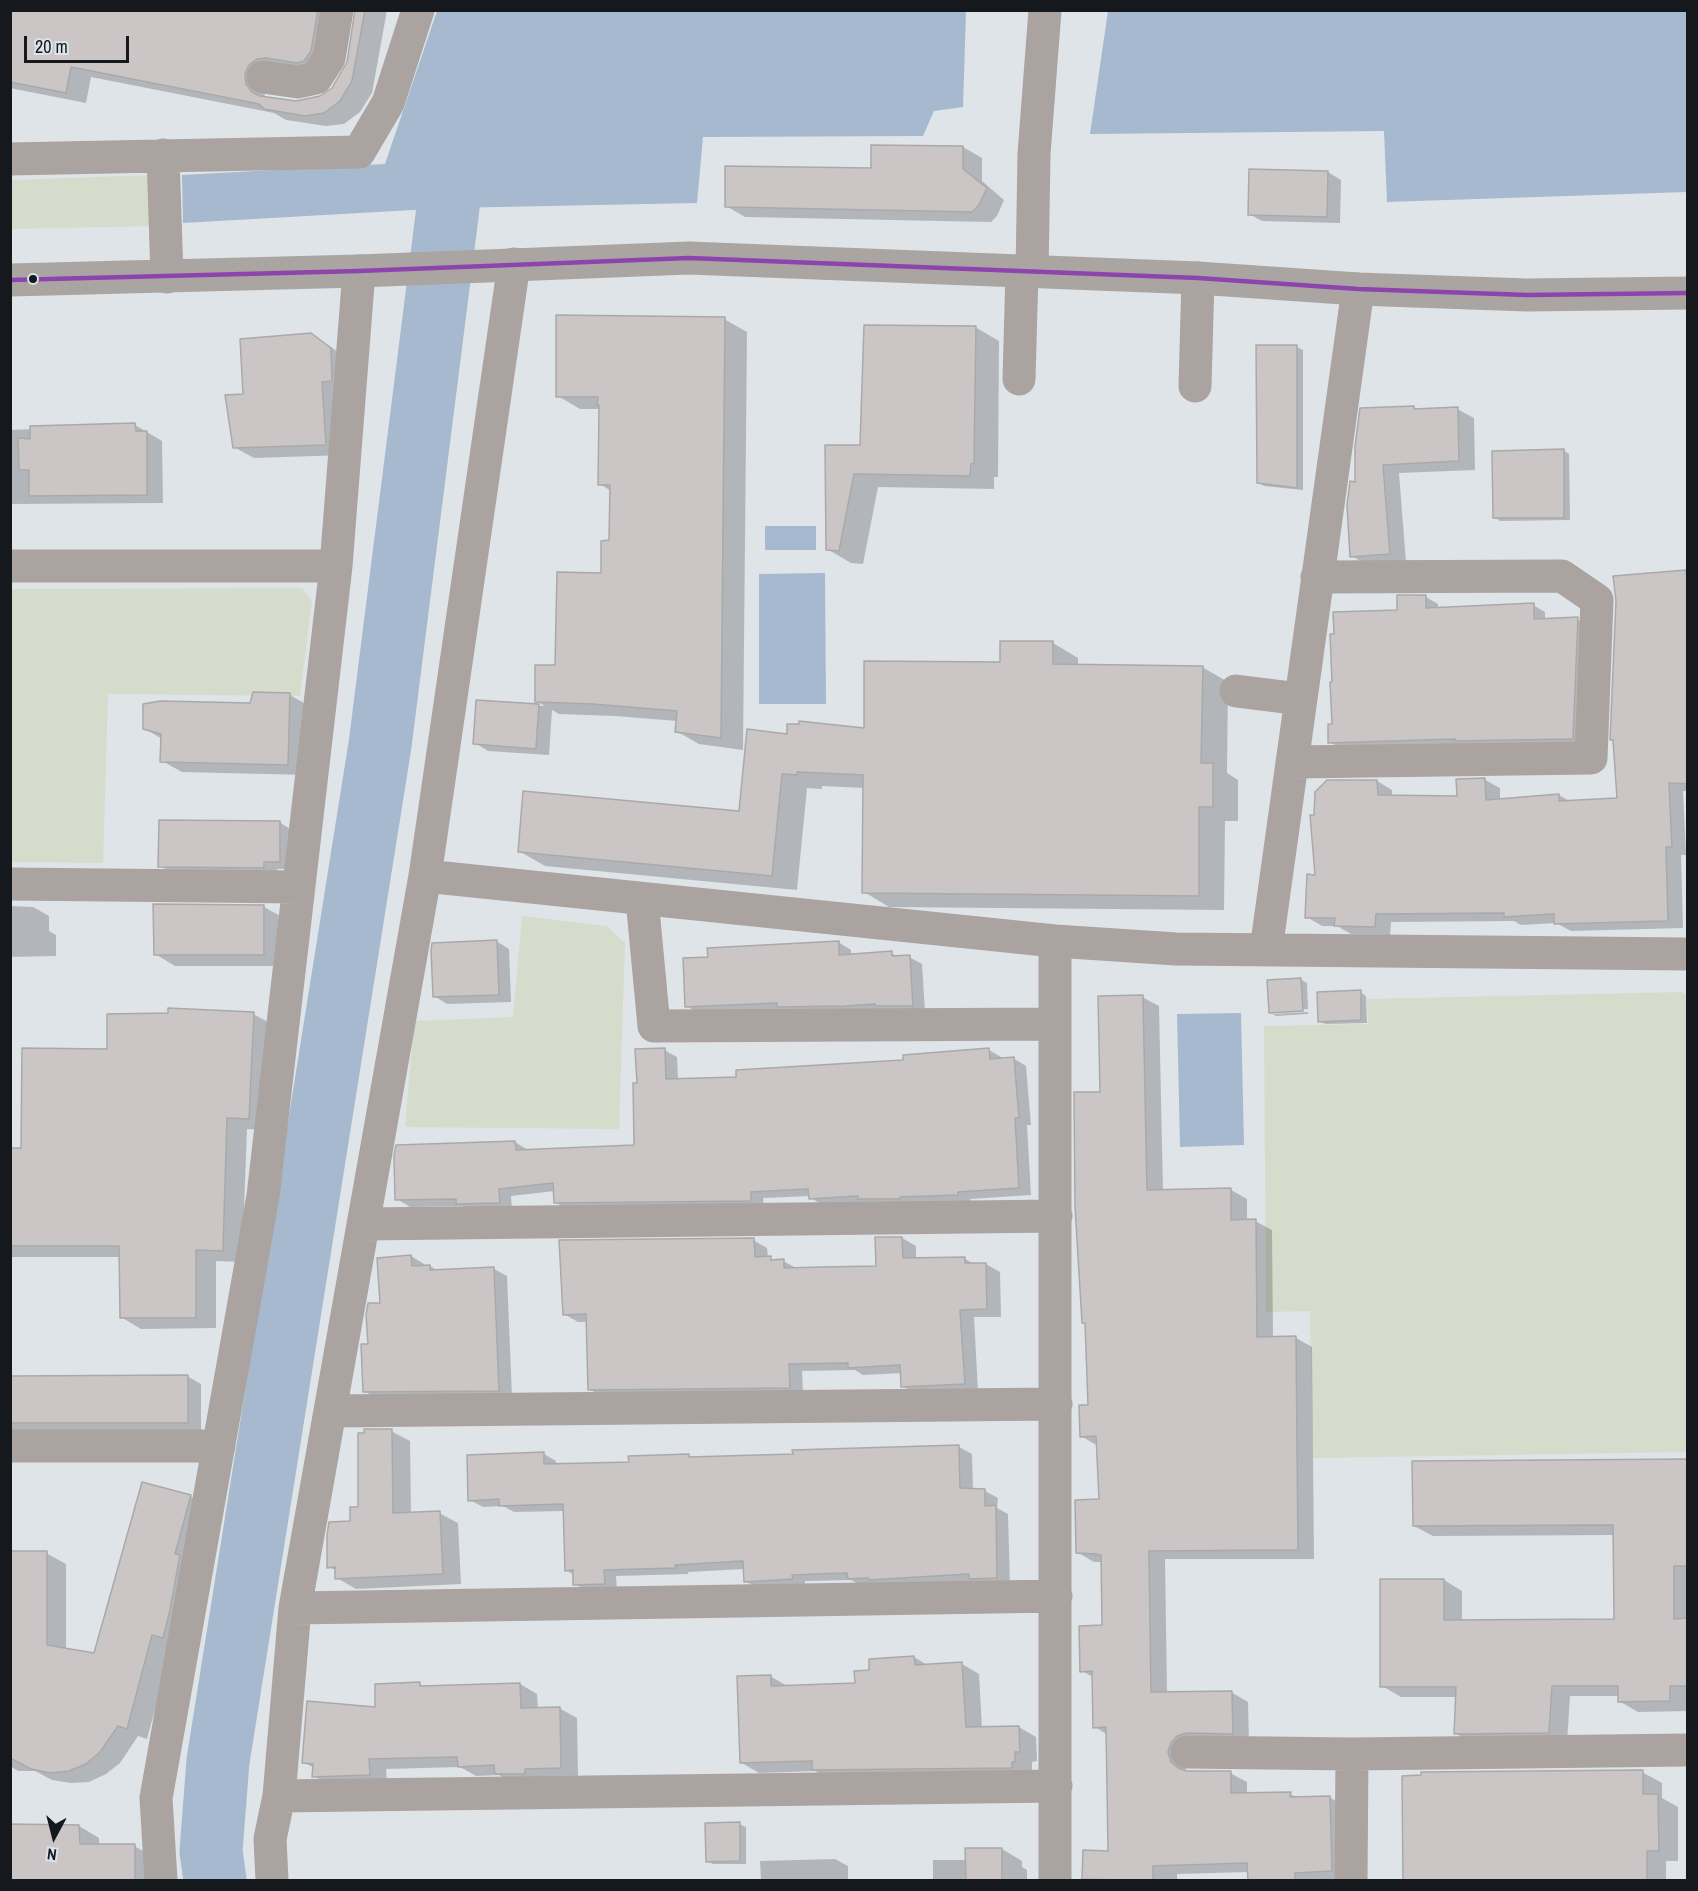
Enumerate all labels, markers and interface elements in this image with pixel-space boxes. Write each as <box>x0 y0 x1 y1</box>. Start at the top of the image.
scale bar <box>27 24 132 62</box>
text: 20 m <box>35 34 68 59</box>
unlabelled marker <box>27 273 39 285</box>
north arrow <box>24 1807 84 1867</box>
text: N <box>46 1843 58 1866</box>

